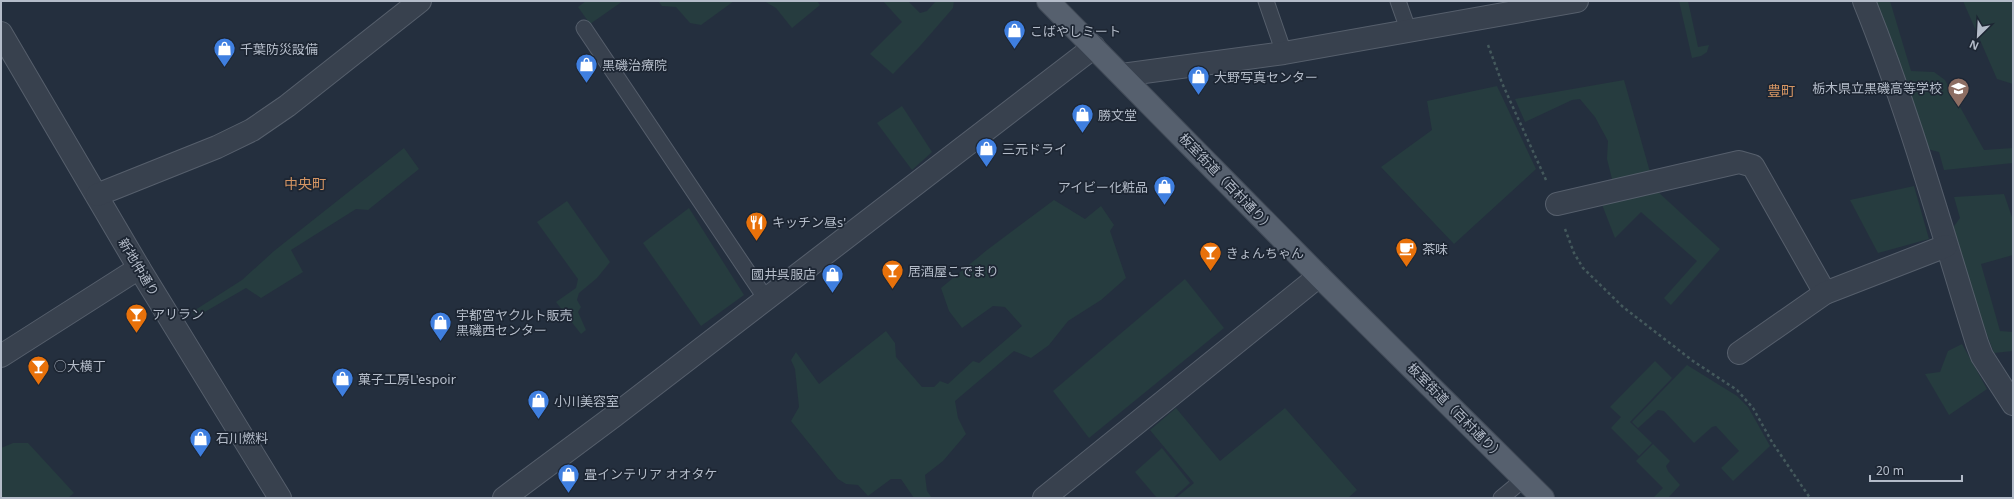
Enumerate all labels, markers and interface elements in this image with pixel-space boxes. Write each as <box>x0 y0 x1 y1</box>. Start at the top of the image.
north arrow <box>1958 16 1998 56</box>
shop icon: こばやしミート <box>1002 18 1028 51</box>
place label: こばやしミート <box>1030 22 1121 40</box>
shop icon: 千葉防災設備 <box>212 36 238 69</box>
text: N <box>1967 37 1981 54</box>
place label: 千葉防災設備 <box>240 40 318 58</box>
shop icon: 黒磯治療院 <box>574 52 600 85</box>
place label: 黒磯治療院 <box>602 56 667 74</box>
shop icon: 大野写真センター <box>1186 64 1212 97</box>
place label: 大野写真センター <box>1214 68 1318 86</box>
school or university icon: 栃木県立黒磯高等学校 <box>1945 75 1971 108</box>
place label: 栃木県立黒磯高等学校 <box>1812 79 1942 97</box>
district label: 豊町 <box>1767 81 1795 100</box>
shop icon: 勝文堂 <box>1070 102 1096 135</box>
place label: 勝文堂 <box>1098 106 1137 124</box>
street label: 板室街道（百村通り） <box>1175 129 1279 235</box>
shop icon: 三元ドライ <box>973 136 999 169</box>
place label: 三元ドライ <box>1002 140 1067 158</box>
district label: 中央町 <box>284 174 326 193</box>
shop icon: アイビー化粧品 <box>1151 174 1177 207</box>
place label: アイビー化粧品 <box>1058 178 1148 196</box>
restaurant icon: キッチン昼s' <box>743 209 769 242</box>
place label: キッチン昼s' <box>772 213 846 231</box>
street label: 新地仲通り <box>115 235 163 299</box>
cafe icon: 茶味 <box>1394 236 1420 269</box>
bar icon: きょんちゃん <box>1197 240 1223 273</box>
place label: 茶味 <box>1422 240 1448 258</box>
place label: きょんちゃん <box>1226 244 1304 262</box>
bar icon: 居酒屋こでまり <box>880 258 906 291</box>
shop icon: 國井呉服店 <box>819 261 845 294</box>
place label: 居酒屋こでまり <box>908 262 999 280</box>
place label: 國井呉服店 <box>751 265 816 283</box>
bar icon: アリラン <box>123 301 149 334</box>
place label: アリラン <box>152 305 204 323</box>
place label: 宇都宮ヤクルト販売 黒磯西センター <box>456 306 573 339</box>
shop icon: 宇都宮ヤクルト販売 黒磯西センター <box>428 309 454 342</box>
bar icon: ○大横丁 <box>26 353 52 386</box>
place label: ○大横丁 <box>54 357 106 375</box>
street label: 板室街道（百村通り） <box>1404 359 1508 463</box>
shop icon: 菓子工房L'espoir <box>329 366 355 399</box>
place label: 菓子工房L'espoir <box>358 370 457 388</box>
shop icon: 小川美容室 <box>525 388 551 421</box>
place label: 小川美容室 <box>554 392 619 410</box>
shop icon: 石川燃料 <box>188 425 214 458</box>
place label: 石川燃料 <box>216 429 268 447</box>
scale bar <box>1870 457 1962 483</box>
shop icon: 畳インテリア オオタケ <box>555 461 581 494</box>
text: 20 m <box>1876 462 1904 479</box>
place label: 畳インテリア オオタケ <box>584 465 717 483</box>

